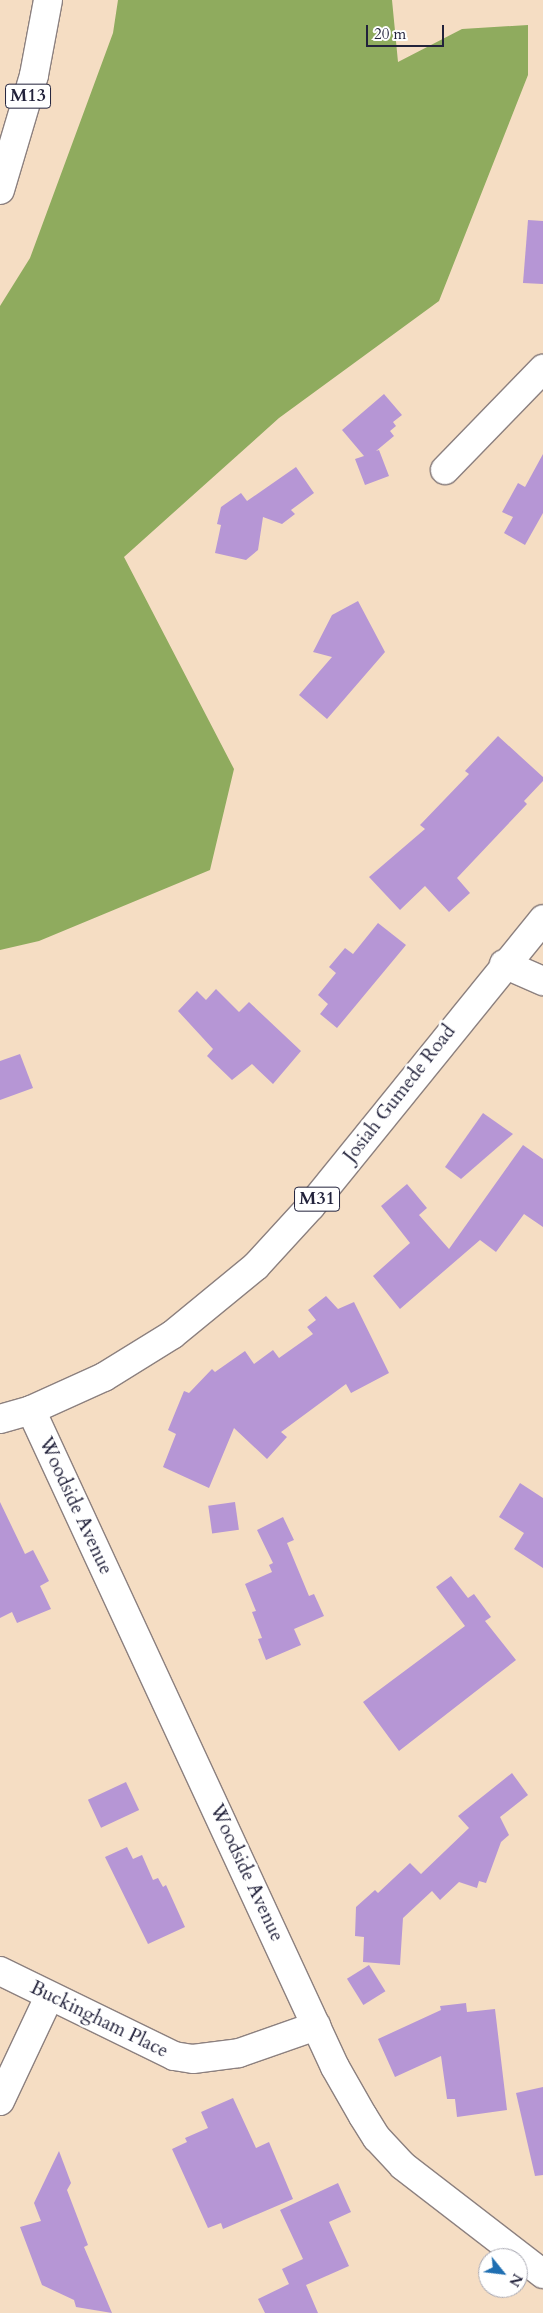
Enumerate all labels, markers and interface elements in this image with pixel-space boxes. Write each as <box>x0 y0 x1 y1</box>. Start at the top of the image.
scale bar <box>368 15 446 47</box>
text: 20 m <box>374 24 406 44</box>
road number: M13 <box>4 80 52 112</box>
street label: Josiah Gumede Road <box>339 1021 461 1167</box>
road number: M31 <box>293 1184 341 1214</box>
street label: Woodside Avenue <box>33 1434 117 1578</box>
street label: Woodside Avenue <box>204 1801 288 1945</box>
street label: Buckingham Place <box>26 1977 172 2063</box>
north arrow <box>478 2248 528 2298</box>
text: N <box>504 2270 527 2290</box>

